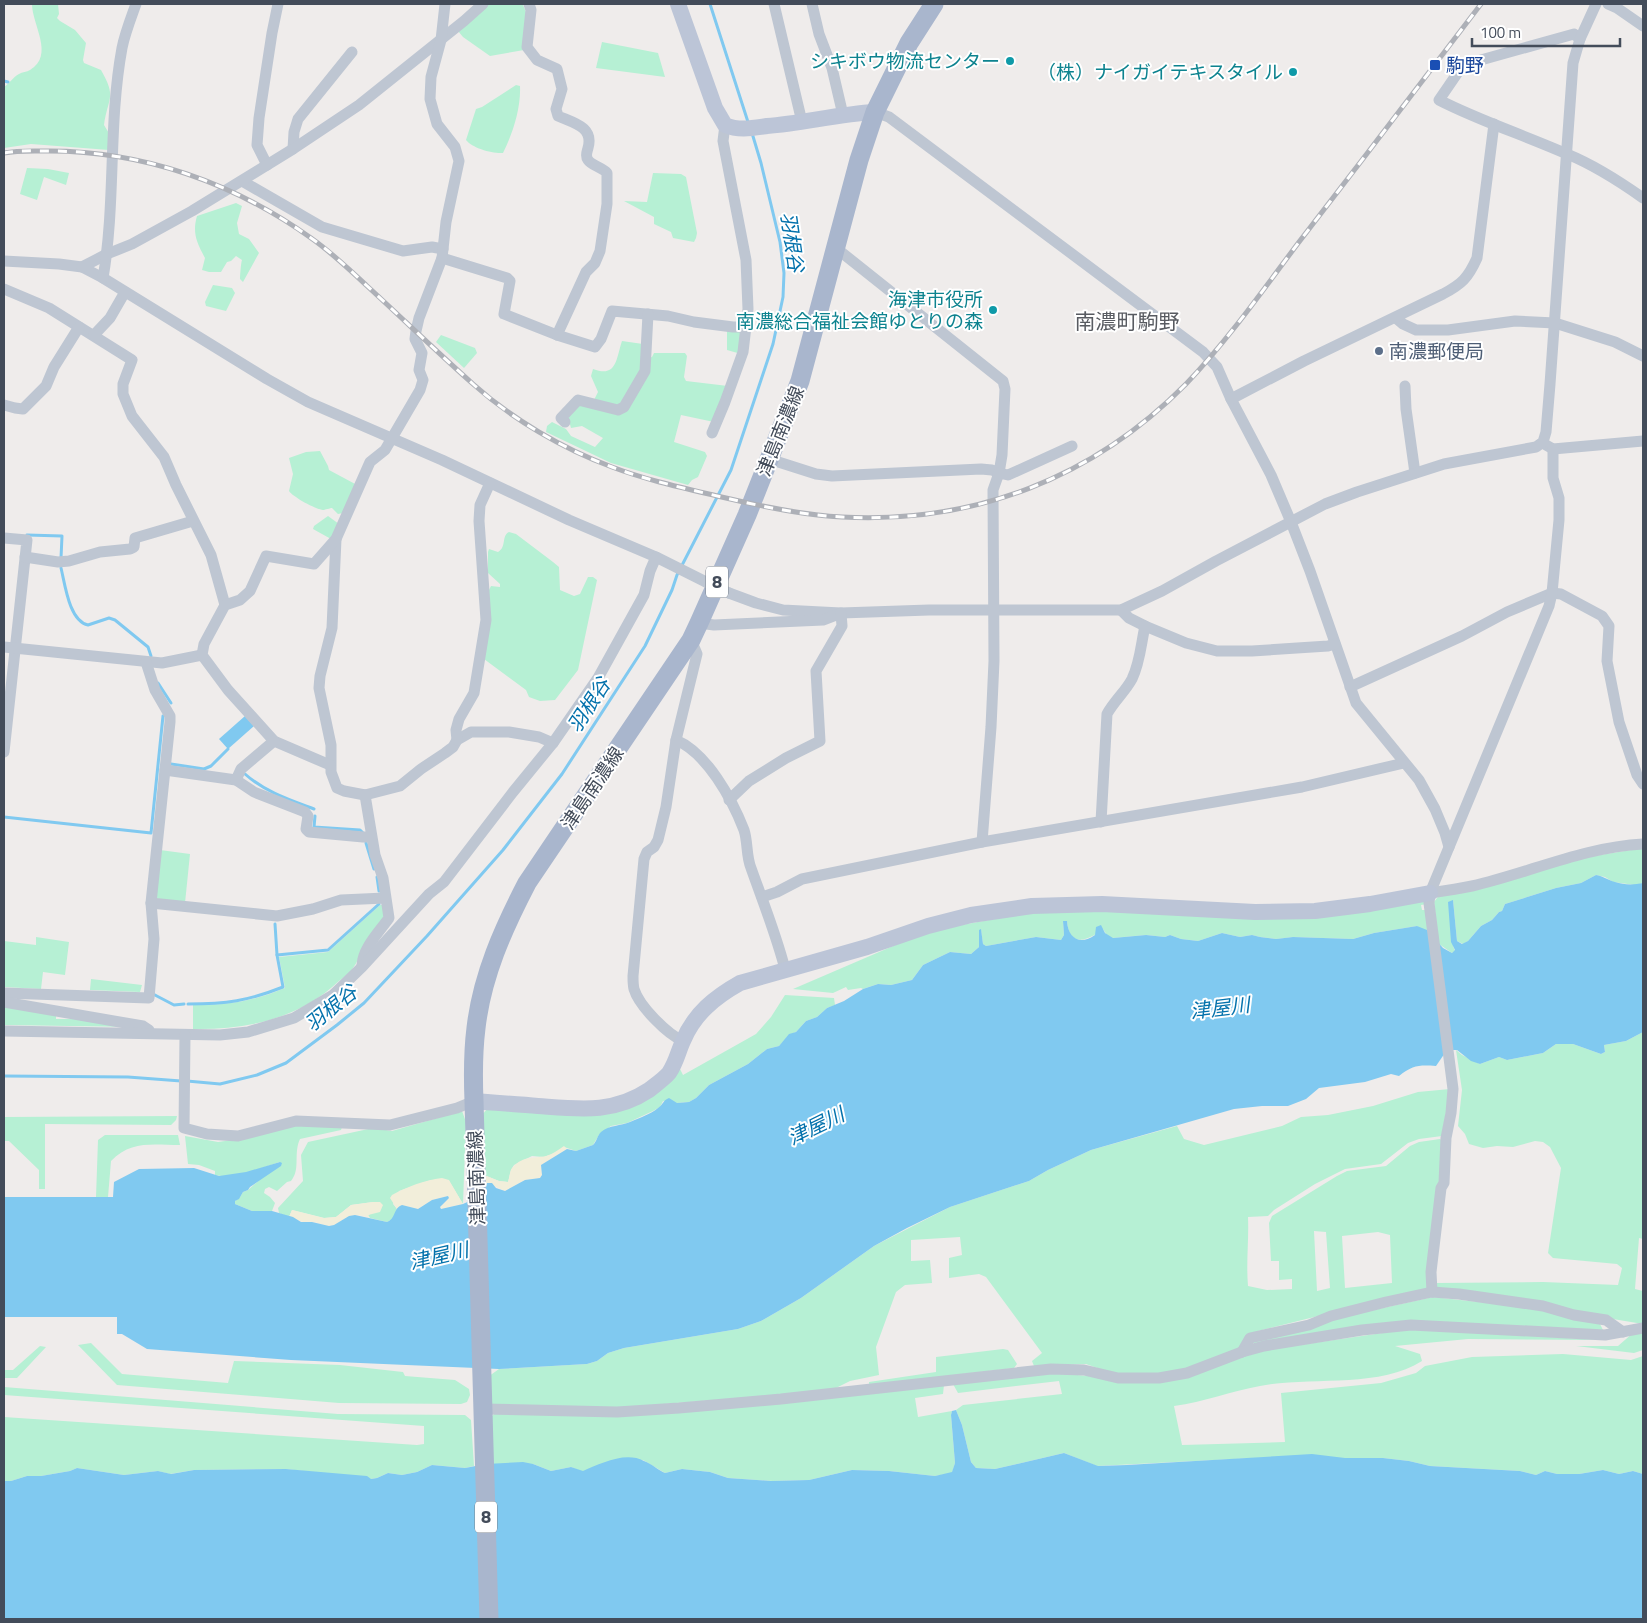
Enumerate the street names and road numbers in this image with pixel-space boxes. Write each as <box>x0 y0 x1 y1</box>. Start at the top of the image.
street label: 津島南濃線 <box>748 381 811 480</box>
road number: 8 <box>706 566 728 598</box>
street label: 津島南濃線 <box>553 740 630 835</box>
street label: 津島南濃線 <box>459 1130 492 1226</box>
road number: 8 <box>475 1501 497 1532</box>

